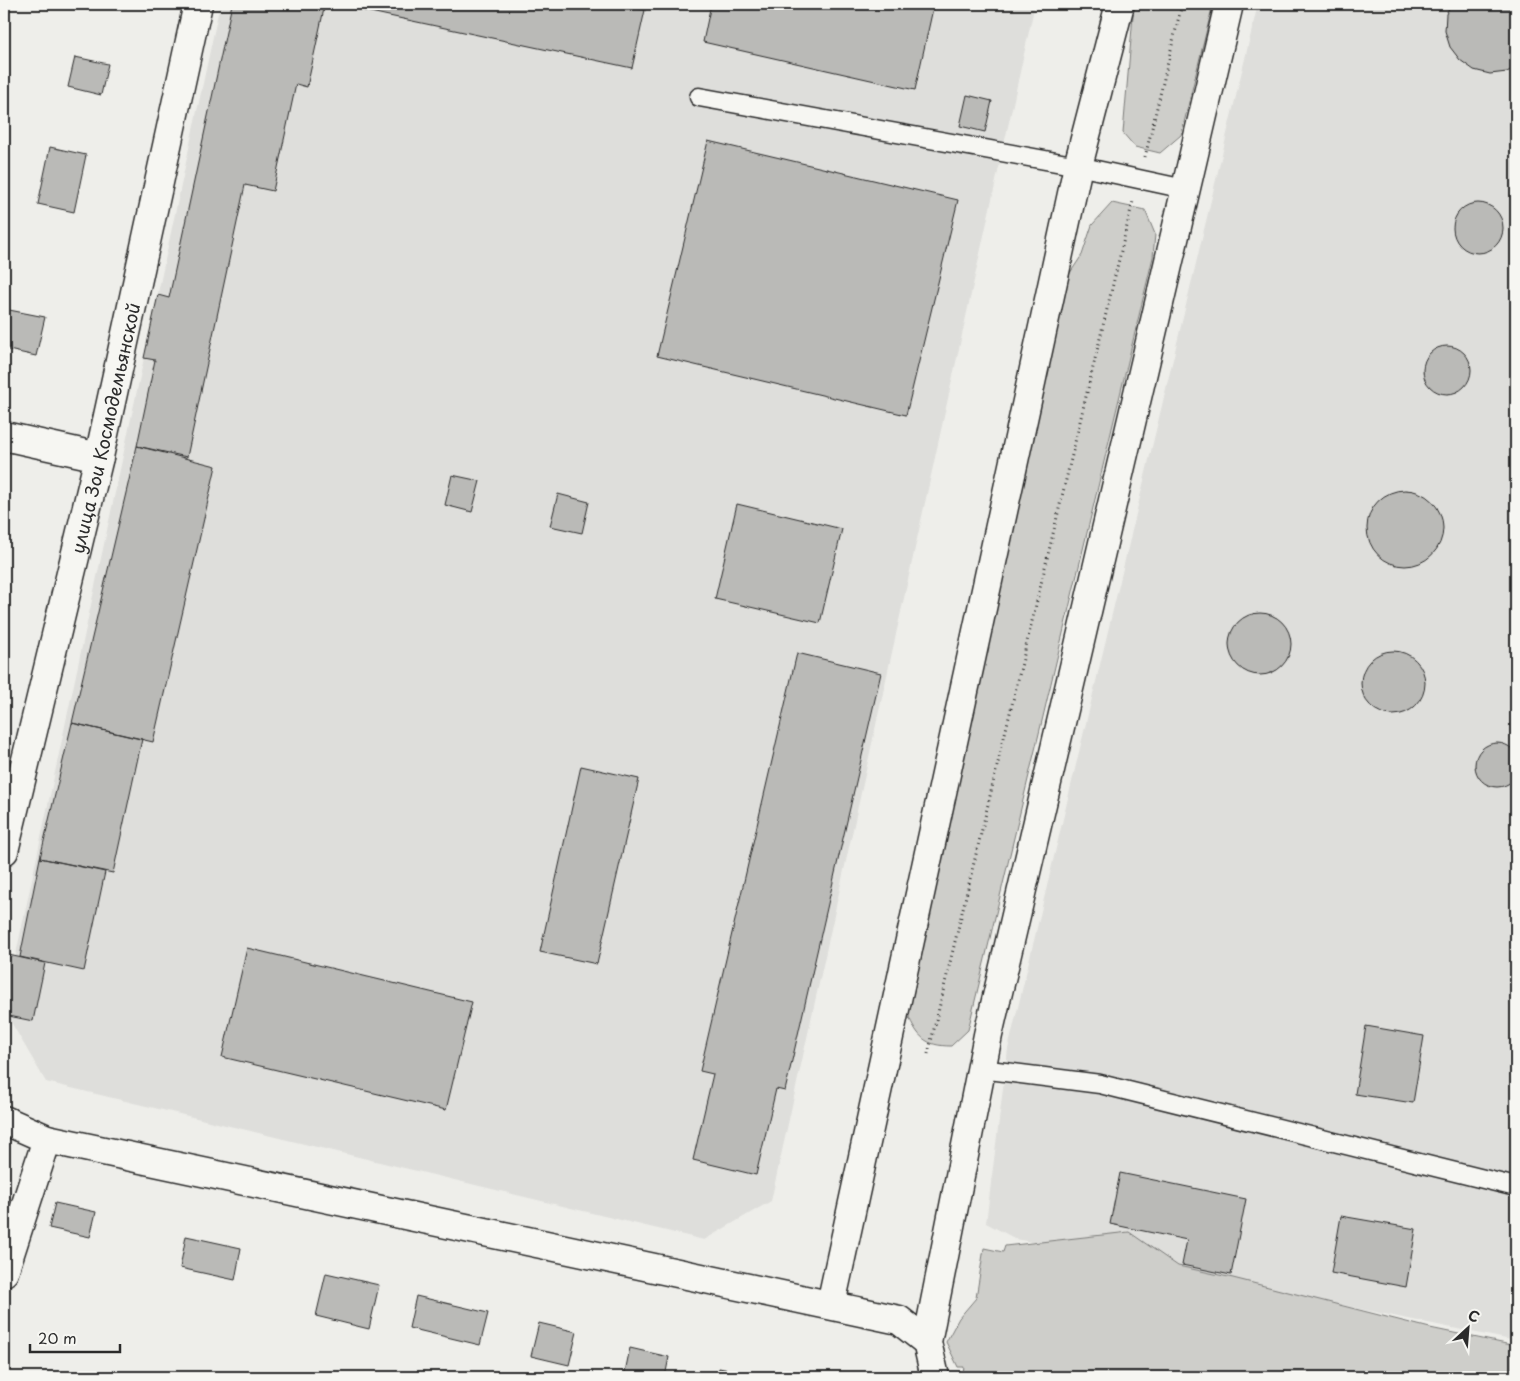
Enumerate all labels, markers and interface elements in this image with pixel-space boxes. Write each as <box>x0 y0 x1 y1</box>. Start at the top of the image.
street label: улица Зои Космодемьянской <box>63 300 146 556</box>
north arrow <box>1442 1304 1492 1354</box>
text: С <box>1465 1304 1483 1328</box>
scale bar <box>30 1321 120 1353</box>
text: 20 m <box>38 1326 77 1349</box>

